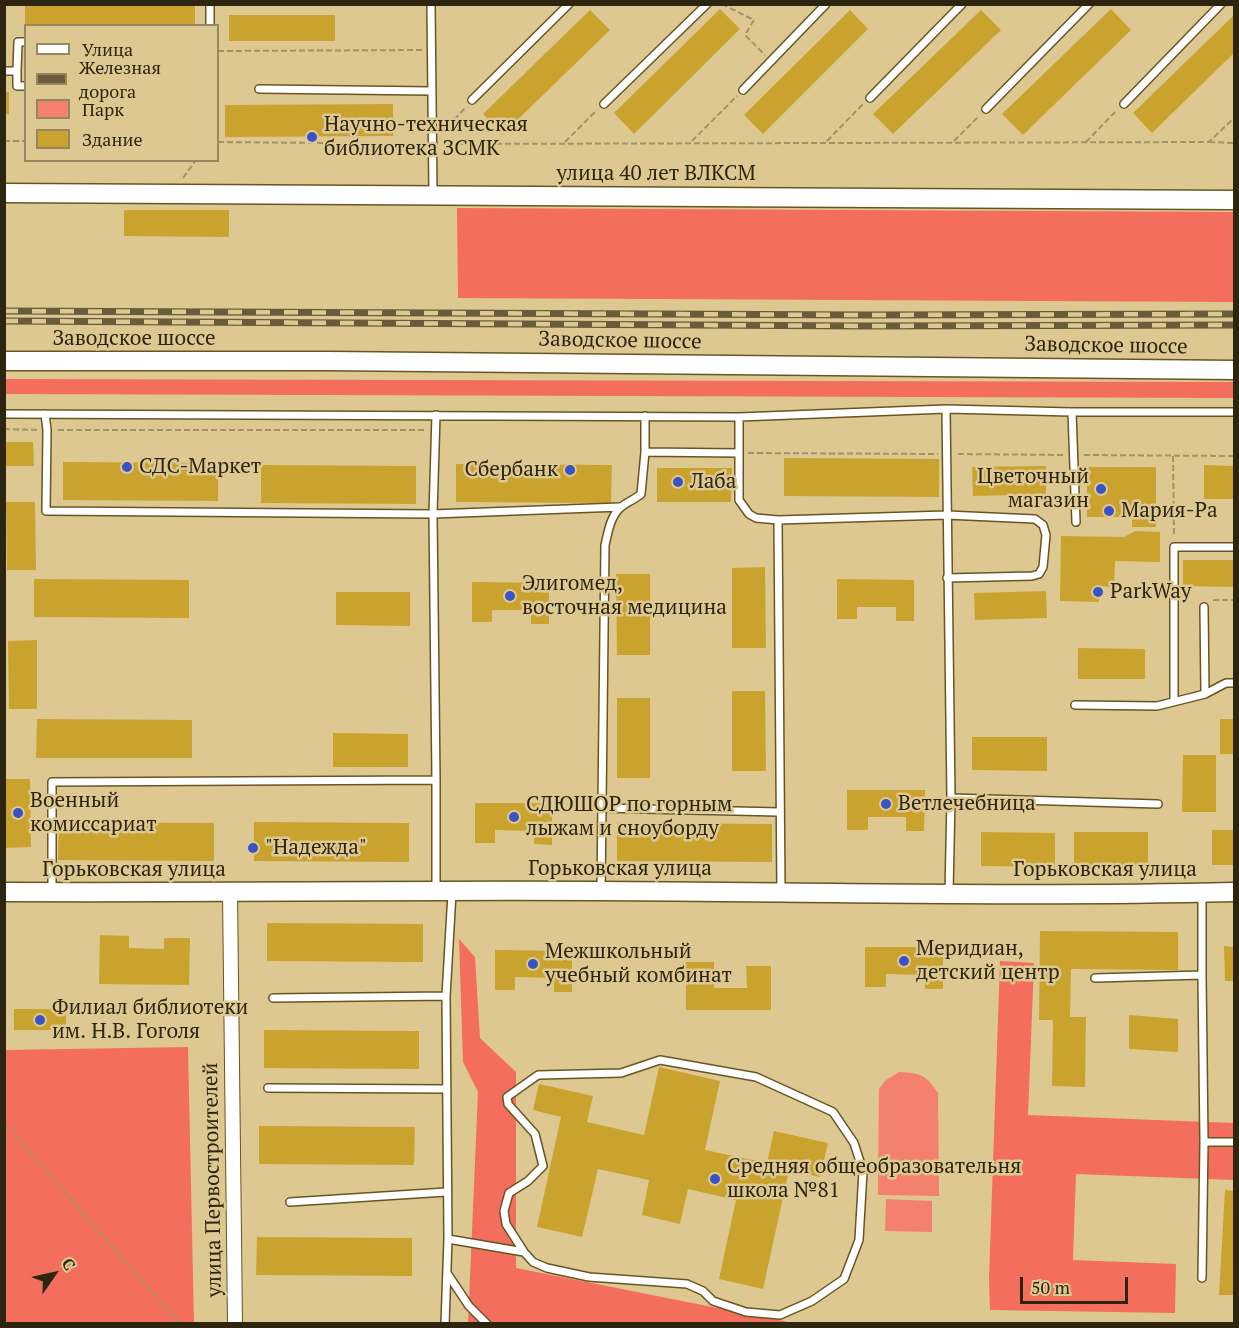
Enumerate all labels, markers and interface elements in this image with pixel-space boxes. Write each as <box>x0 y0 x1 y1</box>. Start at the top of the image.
legend <box>24 24 219 162</box>
text: Улица <box>82 37 133 61</box>
text: Железная дорога <box>79 55 161 103</box>
text: Парк <box>82 97 124 121</box>
place label: Научно-техническая библиотека ЗСМК <box>324 112 528 162</box>
text: Здание <box>82 127 142 151</box>
marker: Научно-техническая библиотека ЗСМК <box>305 130 319 144</box>
street label: улица 40 лет ВЛКСМ <box>556 161 756 187</box>
street label: Заводское шоссе <box>52 326 216 352</box>
street label: Заводское шоссе <box>538 327 702 355</box>
street label: Заводское шоссе <box>1024 332 1188 360</box>
place label: СДС-Маркет <box>139 454 261 480</box>
place label: Сбербанк <box>464 457 558 483</box>
marker: СДС-Маркет <box>120 460 134 474</box>
marker: Сбербанк <box>563 463 577 477</box>
place label: Цветочный магазин <box>977 464 1089 514</box>
place label: Лаба <box>690 469 736 495</box>
marker: Лаба <box>671 475 685 489</box>
marker: Цветочный магазин <box>1094 482 1108 496</box>
place label: Мария-Ра <box>1121 498 1218 524</box>
marker: Мария-Ра <box>1102 504 1116 518</box>
place label: Элигомед, восточная медицина <box>522 571 727 621</box>
place label: ParkWay <box>1110 579 1191 605</box>
marker: ParkWay <box>1091 585 1105 599</box>
marker: Элигомед, восточная медицина <box>503 589 517 603</box>
place label: Военный комиссариат <box>30 788 157 838</box>
place label: Ветлечебница <box>898 791 1036 817</box>
place label: СДЮШОР по горным лыжам и сноуборду <box>526 792 732 842</box>
marker: Ветлечебница <box>879 797 893 811</box>
marker: Военный комиссариат <box>11 806 25 820</box>
marker: СДЮШОР по горным лыжам и сноуборду <box>507 810 521 824</box>
place label: "Надежда" <box>265 835 367 861</box>
marker: "Надежда" <box>246 841 260 855</box>
street label: Горьковская улица <box>528 856 712 882</box>
street label: Горьковская улица <box>42 857 226 883</box>
street label: Горьковская улица <box>1013 857 1197 883</box>
place label: Меридиан, детский центр <box>916 936 1060 986</box>
place label: Межшкольный учебный комбинат <box>545 939 732 989</box>
marker: Меридиан, детский центр <box>897 954 911 968</box>
marker: Межшкольный учебный комбинат <box>526 957 540 971</box>
place label: Филиал библиотеки им. Н.В. Гоголя <box>52 995 248 1045</box>
marker: Филиал библиотеки им. Н.В. Гоголя <box>33 1013 47 1027</box>
street label: улица Первостроителей <box>198 1062 228 1298</box>
place label: Средняя общеобразовательня школа №81 <box>727 1154 1021 1204</box>
marker: Средняя общеобразовательня школа №81 <box>708 1172 722 1186</box>
north arrow <box>24 1244 84 1304</box>
text: С <box>57 1253 81 1274</box>
scale bar <box>1023 1265 1131 1303</box>
text: 50 m <box>1031 1275 1070 1299</box>

